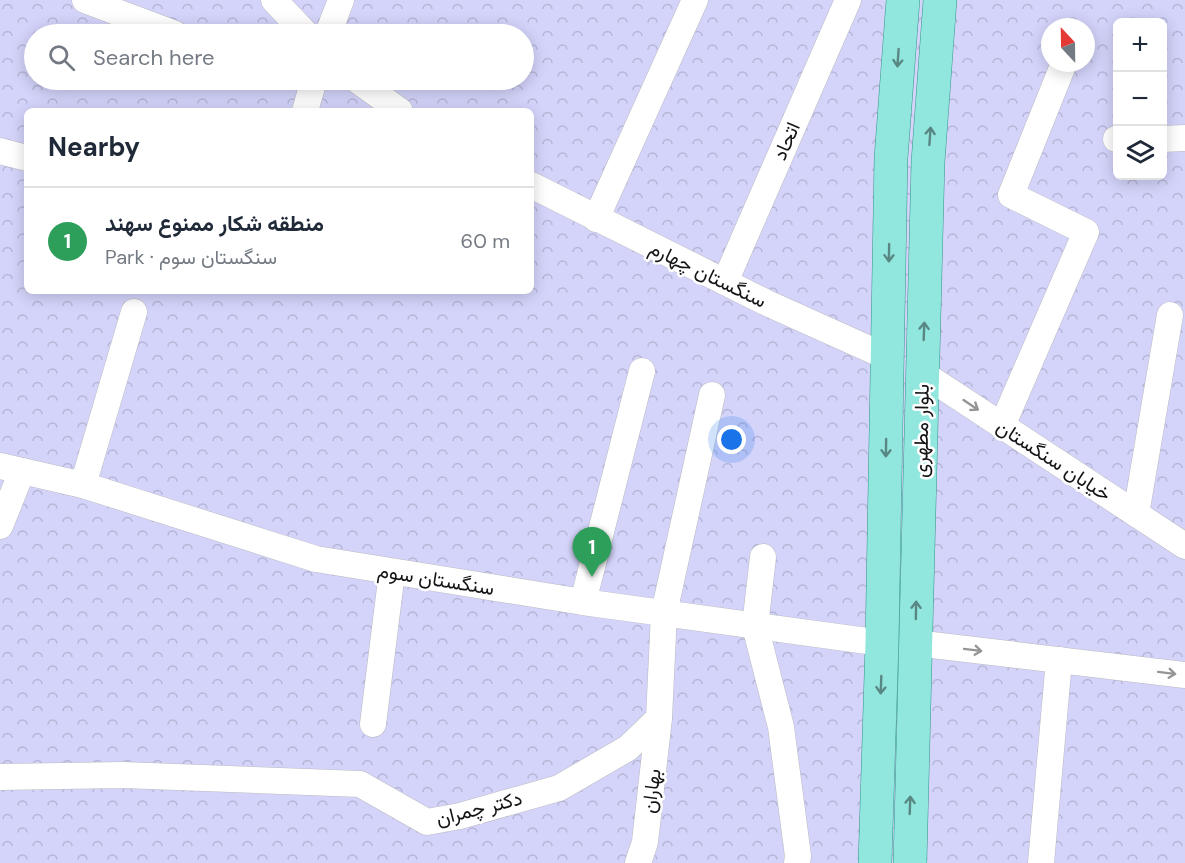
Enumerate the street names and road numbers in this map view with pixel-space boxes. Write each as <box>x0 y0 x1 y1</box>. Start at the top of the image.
street label: اتحاد <box>766 118 806 164</box>
street label: سنگستان چهارم <box>645 234 771 314</box>
street label: بلوار مطهری <box>907 384 935 478</box>
street label: خیابان سنگستان <box>992 413 1116 507</box>
street label: سنگستان سوم <box>376 557 496 601</box>
street label: بهاران <box>635 767 667 815</box>
street label: دکتر چمران <box>433 785 525 832</box>

